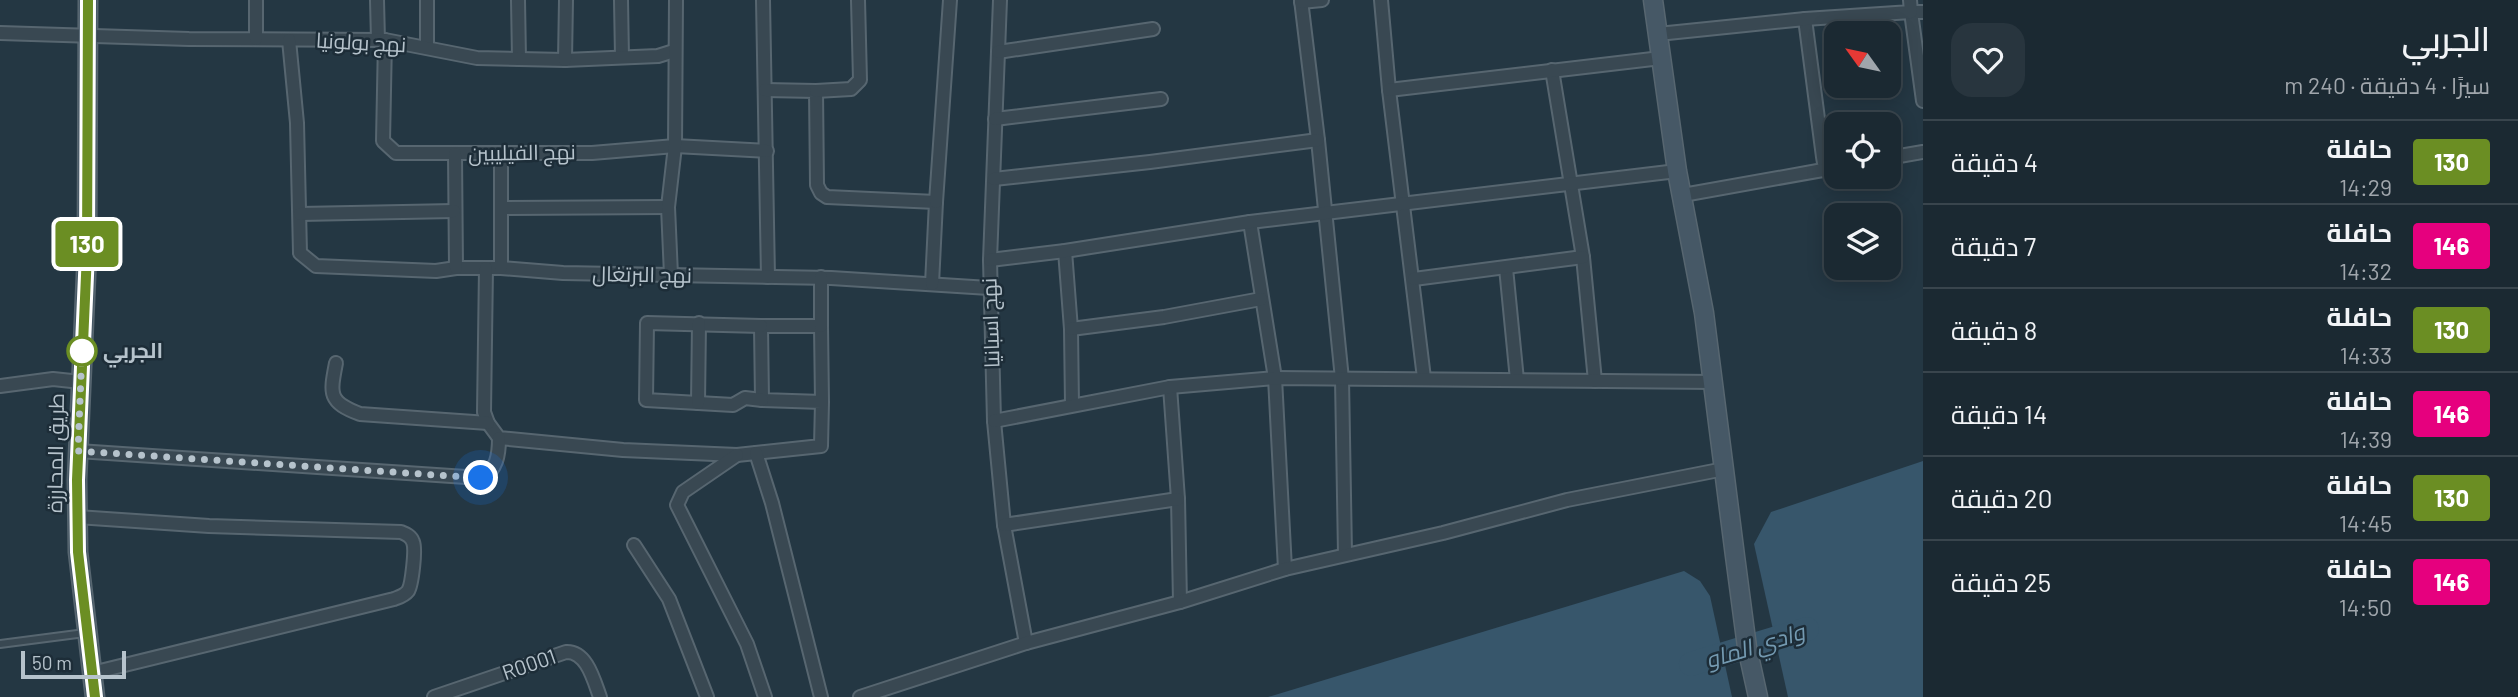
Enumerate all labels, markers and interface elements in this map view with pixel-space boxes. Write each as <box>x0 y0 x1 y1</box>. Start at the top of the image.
text: الجربي <box>2402 18 2490 58</box>
north arrow <box>1824 21 1900 98</box>
map controls <box>1824 21 1901 280</box>
button: heart <box>1951 23 2025 97</box>
street label: نهج بولونيا <box>315 27 407 59</box>
text: سيرًا · 4 دقيقة · 240 m <box>2284 71 2490 99</box>
button: locate <box>1824 112 1901 189</box>
text: حافلة <box>2327 132 2392 163</box>
street label: نهج الفيليبين <box>468 138 576 168</box>
text: 4 دقيقة <box>1951 146 2038 177</box>
text: 130 <box>2434 147 2469 176</box>
text: 14:29 <box>2339 173 2392 201</box>
button: layers <box>1824 203 1901 280</box>
text: حافلة <box>2327 216 2392 247</box>
line badge: 130 <box>47 221 127 267</box>
text: 130 <box>69 229 105 258</box>
text: 7 دقيقة <box>1951 230 2036 261</box>
text: 146 <box>2434 231 2469 260</box>
text: 14:32 <box>2339 257 2392 285</box>
street label: نهج البرتغال <box>592 260 692 290</box>
street label: نهج اسبانيا <box>975 277 1007 369</box>
text: حافلة <box>2327 300 2392 331</box>
text: 8 دقيقة <box>1951 314 2037 345</box>
text: 130 <box>2434 315 2469 344</box>
marker: الجربي <box>67 336 97 366</box>
place label: الجربي <box>103 337 163 368</box>
text: 14:33 <box>2340 341 2392 369</box>
text: حافلة <box>2327 384 2392 415</box>
street label: طريق المحارزة <box>41 393 70 513</box>
text: 14 دقيقة <box>1951 398 2047 429</box>
text: 146 <box>2434 399 2469 428</box>
text: 14:39 <box>2340 425 2392 453</box>
your location <box>463 460 498 495</box>
text: حافلة <box>2327 468 2392 499</box>
text: 20 دقيقة <box>1951 482 2052 513</box>
text: 130 <box>2434 483 2469 512</box>
text: 14:45 <box>2339 509 2392 537</box>
text: حافلة <box>2327 552 2392 583</box>
text: 25 دقيقة <box>1951 566 2051 597</box>
text: 146 <box>2434 567 2469 596</box>
text: 14:50 <box>2339 593 2392 621</box>
water label: وادي الماو <box>1702 616 1811 678</box>
street label: R0001 <box>498 643 559 684</box>
scale bar <box>21 648 126 680</box>
text: 50 m <box>32 651 72 674</box>

